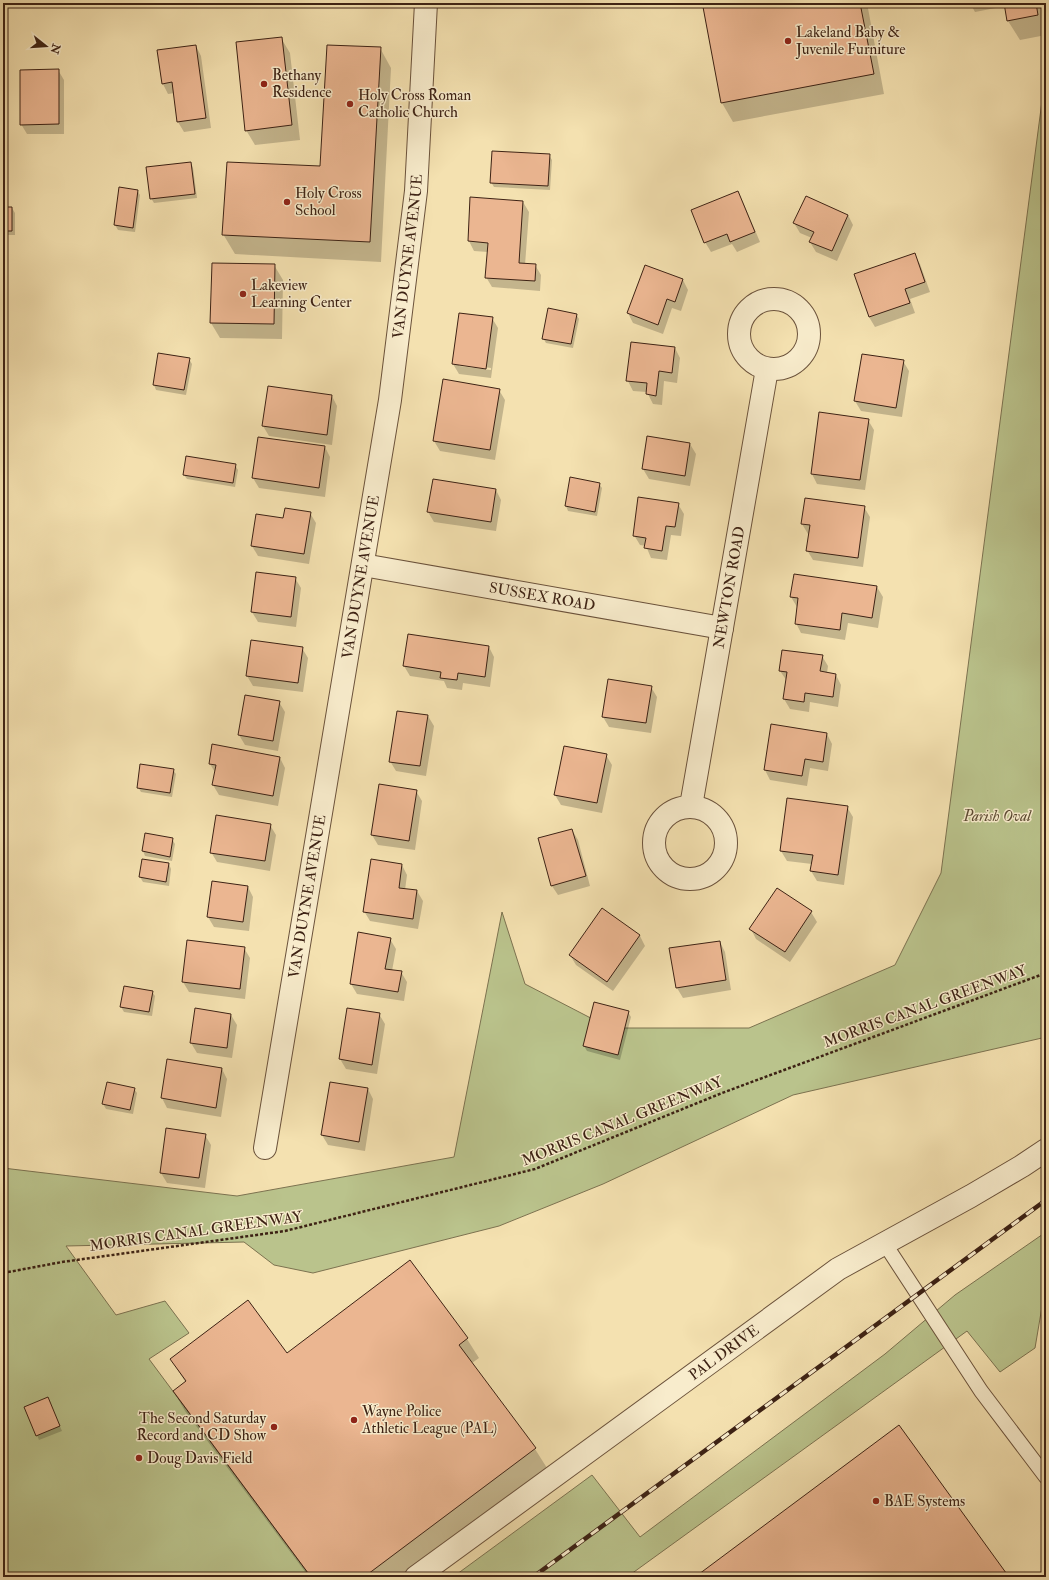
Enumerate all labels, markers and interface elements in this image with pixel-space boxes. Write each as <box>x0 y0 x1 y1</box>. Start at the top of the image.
place label: Lakeland Baby & Juvenile Furniture <box>795 23 906 60</box>
north arrow <box>26 26 66 66</box>
marker: Lakeland Baby & Juvenile Furniture <box>783 36 793 46</box>
text: N <box>47 41 63 56</box>
place label: Bethany Residence <box>272 66 332 102</box>
marker: Bethany Residence <box>259 79 269 89</box>
place label: Holy Cross Roman Catholic Church <box>358 86 471 122</box>
marker: Holy Cross Roman Catholic Church <box>345 99 355 109</box>
street label: VAN DUYNE AVENUE <box>389 174 427 340</box>
place label: Holy Cross School <box>295 184 362 220</box>
marker: Holy Cross School <box>282 197 292 207</box>
place label: Lakeview Learning Center <box>251 276 352 312</box>
marker: Lakeview Learning Center <box>238 289 248 299</box>
street label: VAN DUYNE AVENUE <box>338 494 384 660</box>
street label: NEWTON ROAD <box>710 525 749 650</box>
street label: SUSSEX ROAD <box>488 578 597 616</box>
park label: Parish Oval <box>962 807 1032 826</box>
street label: VAN DUYNE AVENUE <box>285 813 331 980</box>
street label: MORRIS CANAL GREENWAY <box>821 961 1030 1052</box>
street label: MORRIS CANAL GREENWAY <box>519 1072 726 1171</box>
street label: MORRIS CANAL GREENWAY <box>88 1207 304 1256</box>
street label: PAL DRIVE <box>685 1321 763 1385</box>
place label: Wayne Police Athletic League (PAL) <box>361 1402 497 1438</box>
place label: The Second Saturday Record and CD Show <box>136 1409 267 1445</box>
marker: Wayne Police Athletic League (PAL) <box>349 1415 359 1425</box>
marker: The Second Saturday Record and CD Show <box>269 1422 279 1432</box>
place label: Doug Davis Field <box>147 1449 253 1468</box>
marker: Doug Davis Field <box>134 1453 144 1463</box>
place label: BAE Systems <box>884 1492 965 1511</box>
marker: BAE Systems <box>871 1496 881 1506</box>

